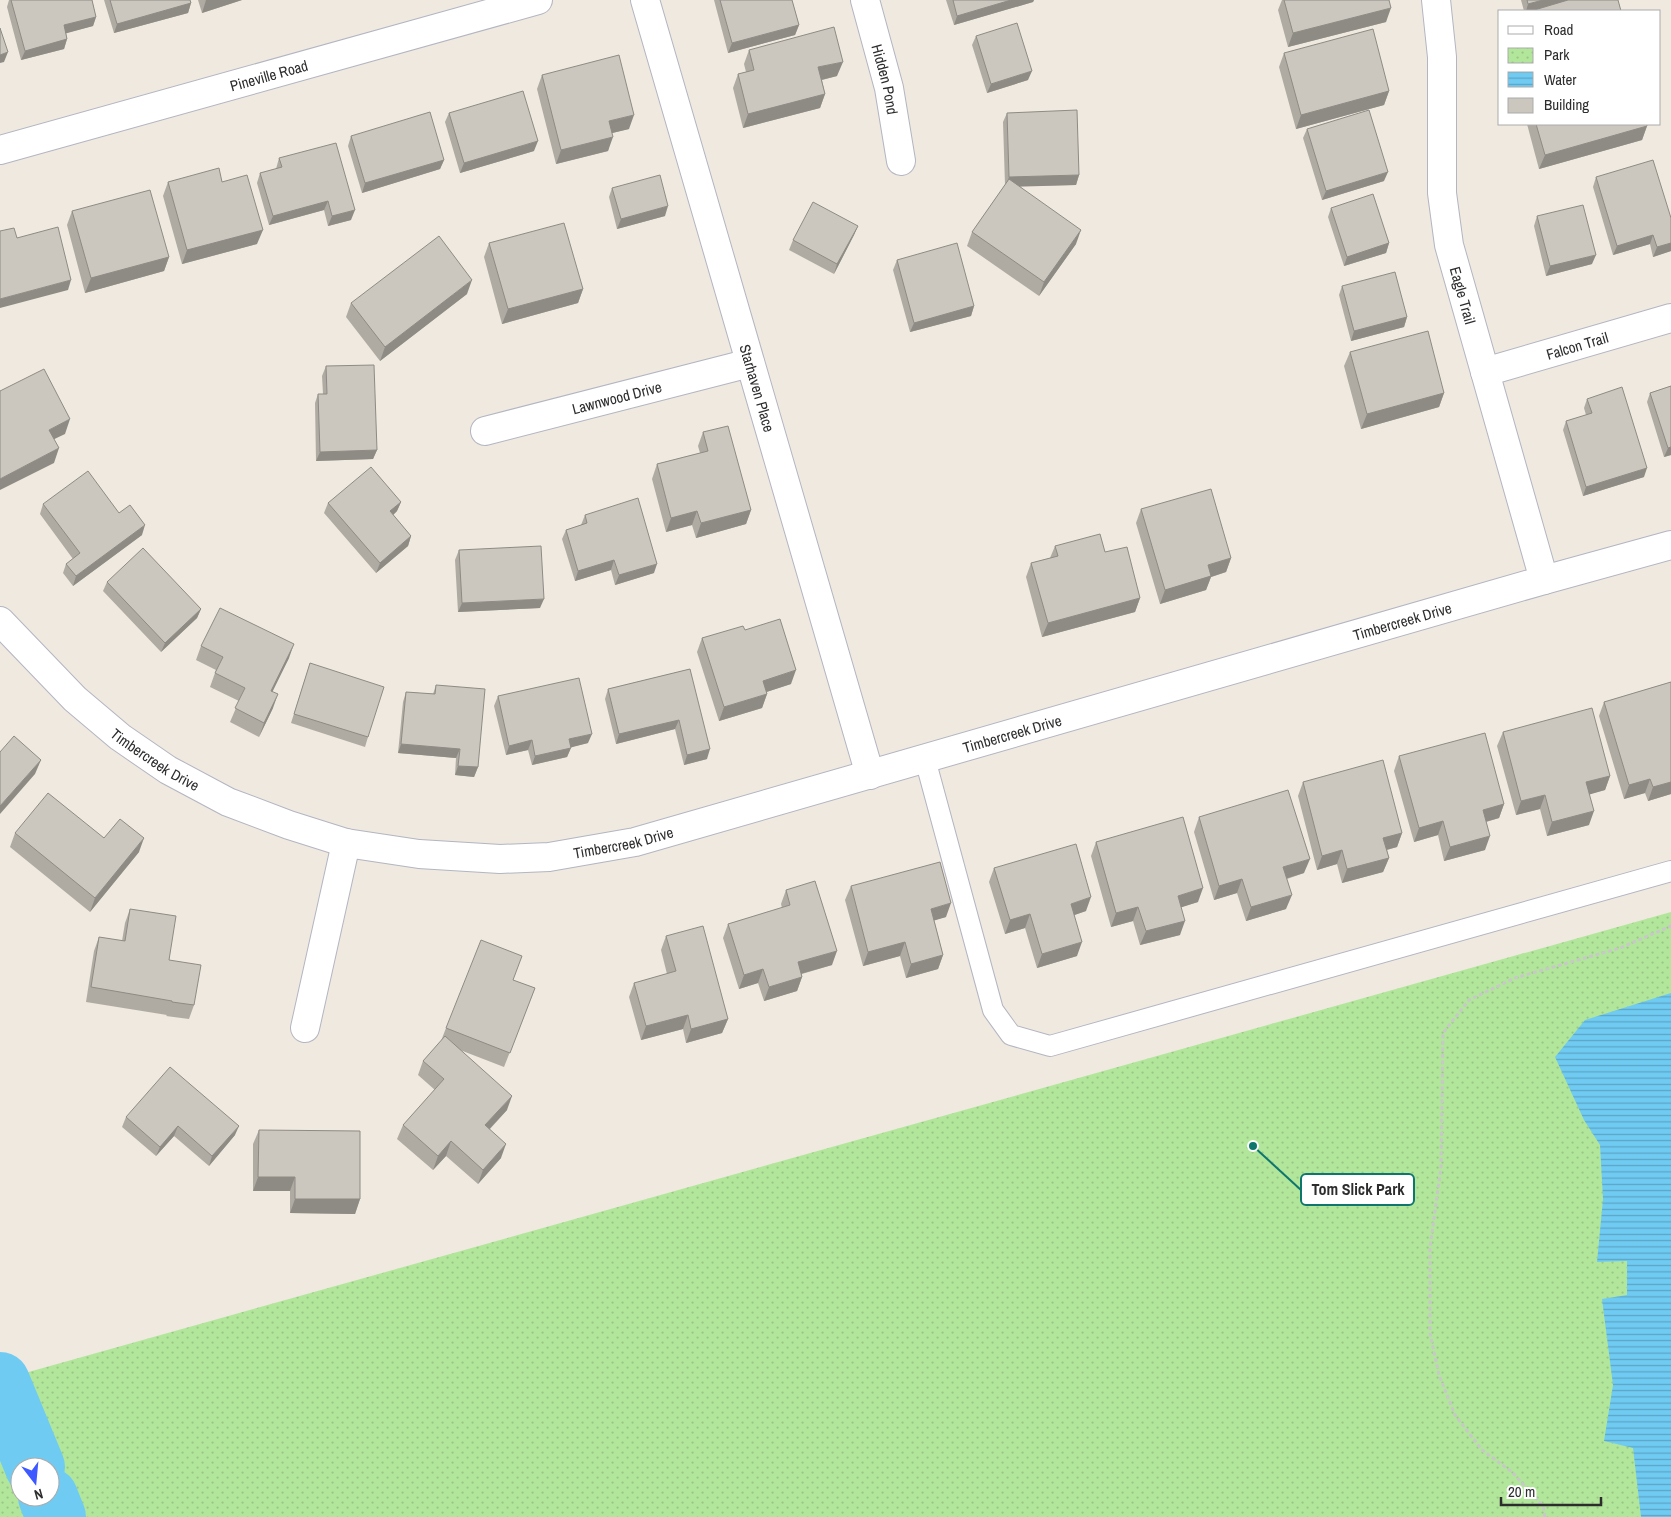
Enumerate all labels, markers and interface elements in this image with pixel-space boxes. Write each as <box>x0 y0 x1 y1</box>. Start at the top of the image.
legend <box>1498 10 1661 125</box>
text: Road <box>1544 19 1573 40</box>
street label: Hidden Pond <box>867 42 904 116</box>
text: Park <box>1544 44 1570 65</box>
street label: Pineville Road <box>227 54 310 96</box>
text: Water <box>1544 69 1576 90</box>
text: Building <box>1544 94 1589 115</box>
street label: Eagle Trail <box>1445 264 1481 326</box>
street label: Falcon Trail <box>1544 326 1611 364</box>
street label: Starhaven Place <box>735 342 780 434</box>
street label: Lawnwood Drive <box>570 376 664 419</box>
street label: Timbercreek Drive <box>1350 597 1454 645</box>
street label: Timbercreek Drive <box>960 709 1064 758</box>
street label: Timbercreek Drive <box>106 723 204 796</box>
street label: Timbercreek Drive <box>572 821 676 863</box>
callout: Tom Slick Park <box>1301 1174 1414 1205</box>
text: Tom Slick Park <box>1311 1178 1405 1200</box>
north arrow <box>10 1457 60 1507</box>
scale bar <box>1501 1474 1601 1506</box>
text: 20 m <box>1508 1481 1535 1502</box>
text: N <box>32 1485 45 1504</box>

